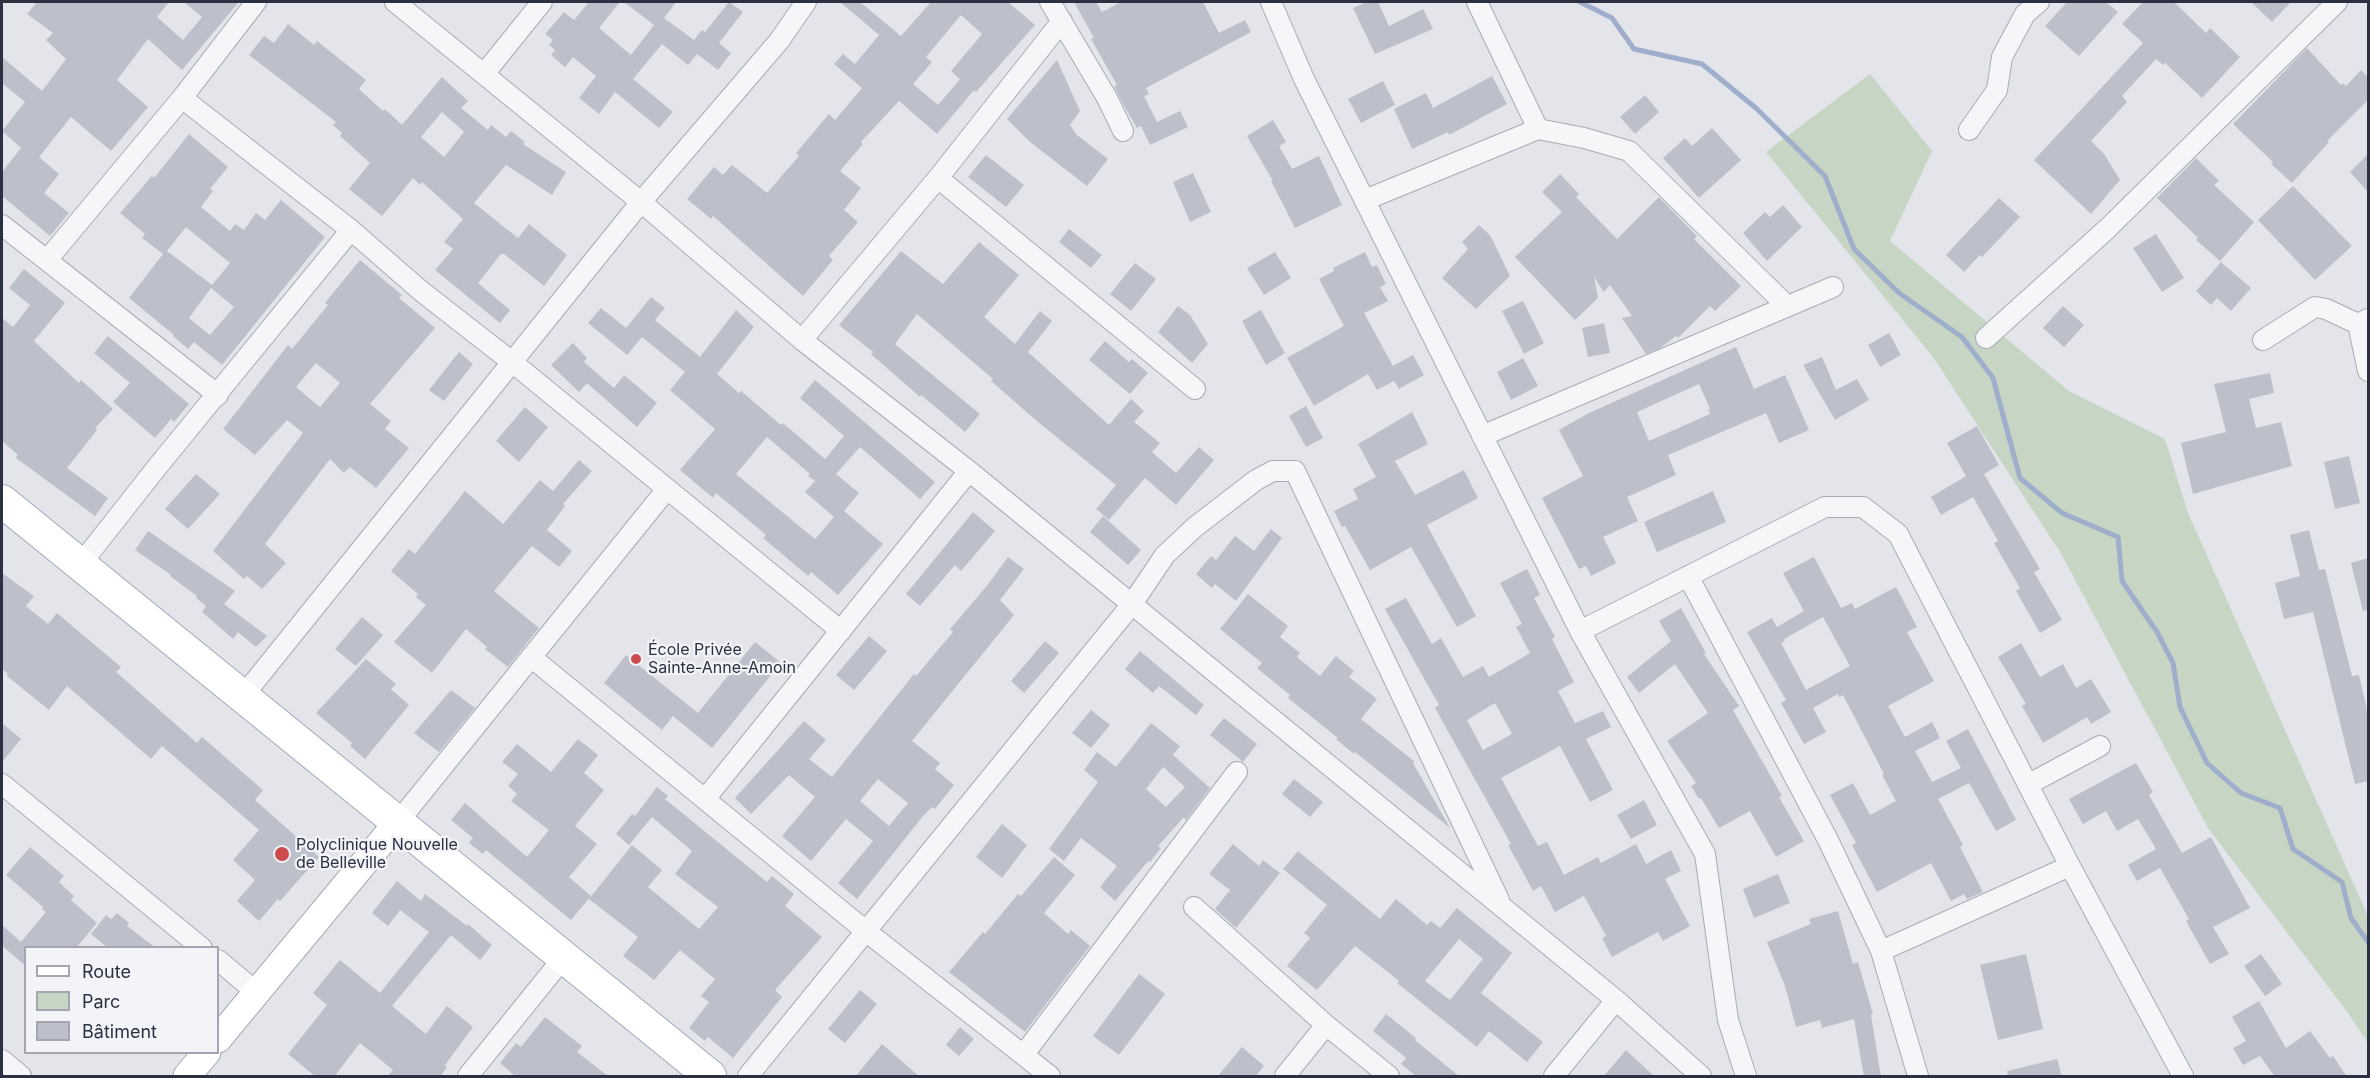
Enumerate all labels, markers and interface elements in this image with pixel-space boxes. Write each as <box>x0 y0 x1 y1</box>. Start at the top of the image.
place label: École Privée Sainte-Anne-Amoin <box>648 640 796 678</box>
marker: École Privée Sainte-Anne-Amoin <box>629 652 643 666</box>
place label: Polyclinique Nouvelle de Belleville <box>296 835 458 873</box>
marker: Polyclinique Nouvelle de Belleville <box>273 845 291 863</box>
legend <box>24 946 219 1054</box>
text: Route <box>82 961 131 982</box>
text: Parc <box>82 991 120 1012</box>
text: Bâtiment <box>82 1021 157 1042</box>

